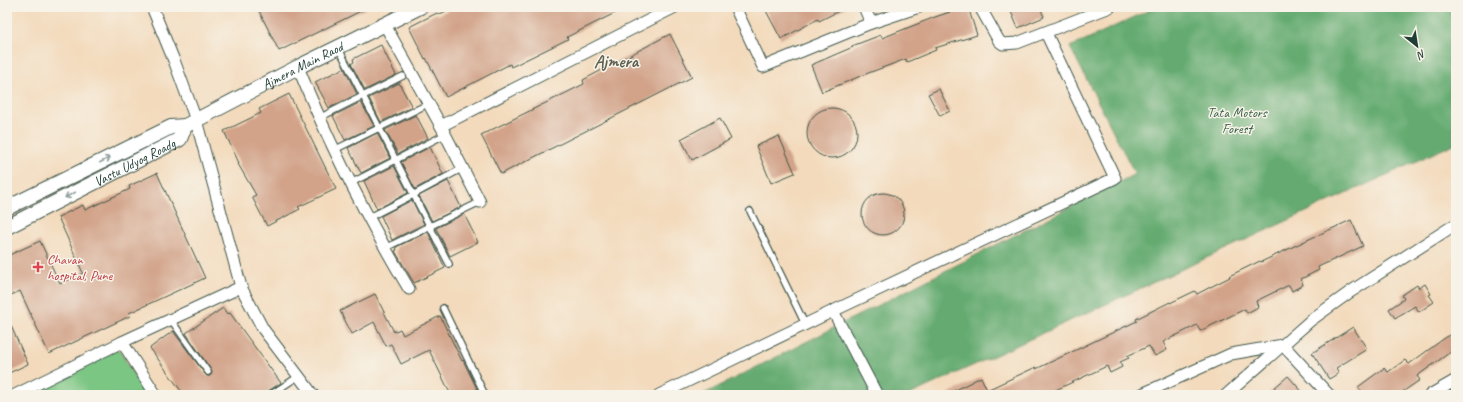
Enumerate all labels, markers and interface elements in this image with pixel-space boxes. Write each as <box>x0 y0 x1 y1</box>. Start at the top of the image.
north arrow <box>1397 26 1437 66</box>
street label: Ajmera Main Raod <box>259 37 348 93</box>
text: N <box>1414 47 1428 64</box>
district label: Ajmera <box>594 50 640 72</box>
park label: Tata Motors Forest <box>1207 104 1268 137</box>
street label: Vastu Udyog Roadg <box>91 134 179 190</box>
one-way arrow <box>98 156 110 163</box>
one-way arrow <box>65 192 77 199</box>
place label: Chavan hospital, Pune <box>47 251 114 284</box>
marker: Chavan hospital, Pune <box>32 261 44 273</box>

